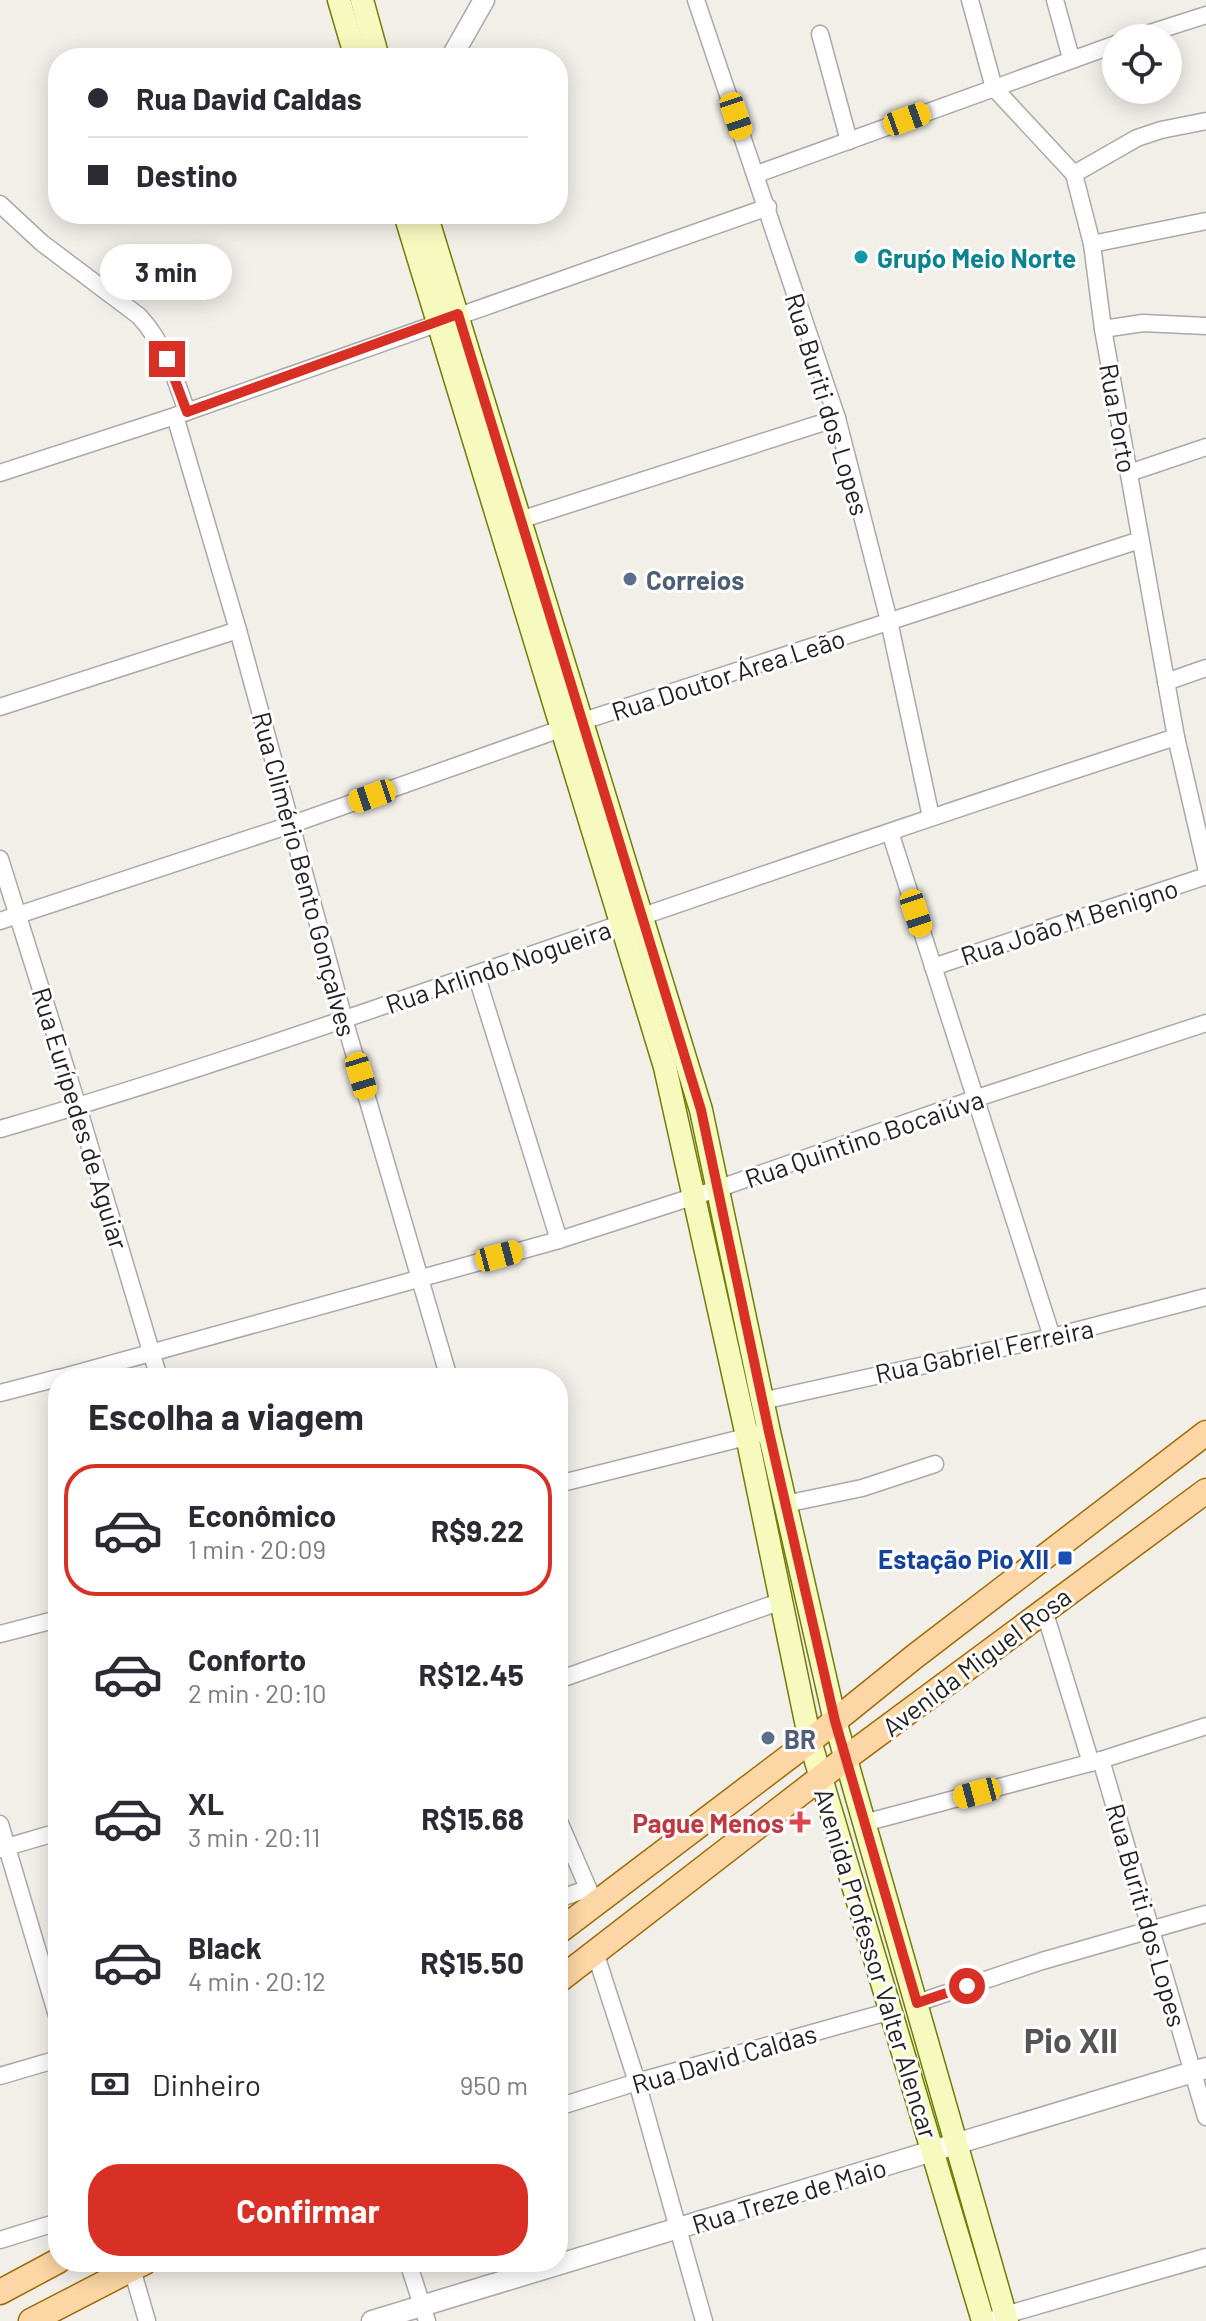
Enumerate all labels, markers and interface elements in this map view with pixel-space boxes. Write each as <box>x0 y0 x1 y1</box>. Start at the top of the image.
map controls <box>1102 24 1182 104</box>
button: locate <box>1102 24 1182 104</box>
text: Rua David Caldas <box>136 80 362 116</box>
car <box>717 89 755 143</box>
car <box>880 100 934 138</box>
text: Destino <box>136 157 238 193</box>
place label: Gruṕo Meio Norte <box>877 242 1076 273</box>
callout: 3 min <box>101 243 233 299</box>
marker: Gruṕo Meio Norte <box>852 248 870 266</box>
text: 3 min <box>135 256 197 287</box>
street label: Rua Buriti dos Lopes <box>779 289 877 519</box>
route end <box>149 341 185 377</box>
street label: Rua Porto <box>1094 361 1144 475</box>
place label: Correios <box>646 564 744 595</box>
marker: Correios <box>621 570 639 588</box>
street label: Rua Doutor Área Leão <box>607 622 849 726</box>
street label: Rua Climério Bento Gonçalves <box>247 708 363 1040</box>
car <box>345 777 399 815</box>
street label: Rua João M Benigno <box>957 871 1181 971</box>
car <box>897 886 935 940</box>
street label: Rua Arlindo Nogueira <box>381 913 615 1019</box>
street label: Rua Eurípedes de Aguiar <box>26 983 136 1253</box>
car <box>343 1050 379 1102</box>
street label: Rua Quintino Bocaiúva <box>741 1083 987 1193</box>
car <box>473 1238 525 1274</box>
street label: Rua Gabriel Ferreira <box>872 1312 1096 1388</box>
text: Escolha a viagem <box>88 1394 364 1437</box>
icon: car <box>92 1494 164 1566</box>
text: Econômico <box>188 1497 336 1533</box>
text: R$9.22 <box>431 1512 524 1548</box>
text: 1 min · 20:09 <box>188 1533 326 1564</box>
place label: Estação Pio XII <box>878 1543 1049 1574</box>
marker: Estação Pio XII <box>1056 1549 1074 1567</box>
street label: Avenida Miguel Rosa <box>876 1580 1076 1742</box>
icon: car <box>92 1638 164 1710</box>
text: Conforto <box>188 1641 306 1677</box>
text: R$12.45 <box>419 1656 524 1692</box>
text: 2 min · 20:10 <box>188 1677 326 1708</box>
place label: BR <box>784 1723 816 1754</box>
marker: BR <box>759 1729 777 1747</box>
car <box>951 1775 1003 1811</box>
icon: car <box>92 1782 164 1854</box>
street label: Avenida Professor Valter Alencar <box>809 1784 945 2142</box>
text: XL <box>188 1785 224 1821</box>
text: R$15.68 <box>421 1800 524 1836</box>
street label: Rua Buriti dos Lopes <box>1100 1800 1194 2030</box>
place label: Pague Menos <box>632 1807 784 1838</box>
marker: Pague Menos <box>791 1813 809 1831</box>
text: 3 min · 20:11 <box>188 1821 320 1852</box>
icon: car <box>92 1926 164 1998</box>
text: Black <box>188 1929 262 1965</box>
text: R$15.50 <box>420 1944 524 1980</box>
text: 4 min · 20:12 <box>188 1965 326 1996</box>
route start <box>949 1968 985 2004</box>
street label: Rua David Caldas <box>628 2017 820 2099</box>
district label: Pio XII <box>1024 2019 1118 2060</box>
icon: cash <box>88 2062 132 2106</box>
text: Dinheiro <box>152 2066 261 2102</box>
text: 950 m <box>460 2069 528 2100</box>
street label: Rua Treze de Maio <box>688 2151 890 2239</box>
button: Confirmar <box>88 2164 528 2256</box>

